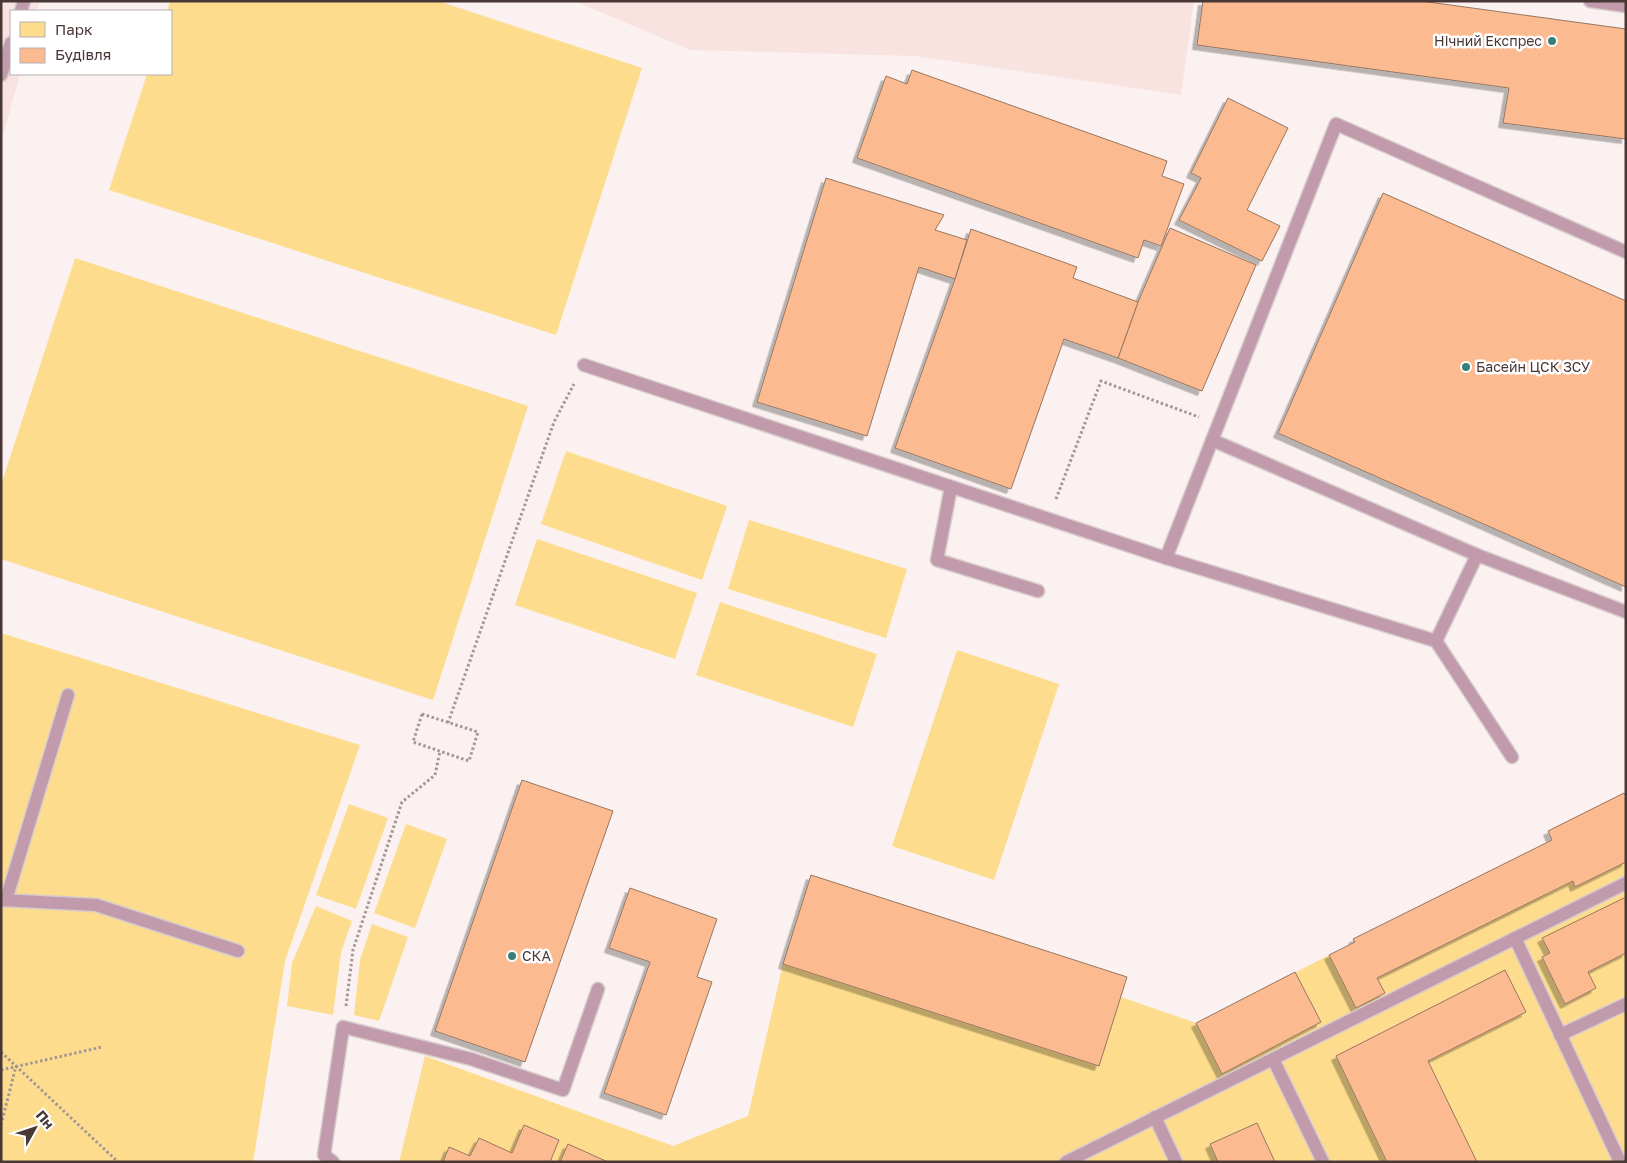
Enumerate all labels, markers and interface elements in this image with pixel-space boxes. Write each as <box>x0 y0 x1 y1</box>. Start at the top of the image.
legend <box>10 10 172 75</box>
text: Парк <box>55 20 93 38</box>
place label: Нічний Експрес <box>1434 32 1542 49</box>
marker: Нічний Експрес <box>1546 35 1558 47</box>
text: Будівля <box>55 45 111 63</box>
place label: Басейн ЦСК ЗСУ <box>1476 358 1591 375</box>
marker: Басейн ЦСК ЗСУ <box>1460 361 1472 373</box>
place label: СКА <box>522 947 552 964</box>
marker: СКА <box>506 950 518 962</box>
north arrow <box>10 1103 60 1153</box>
text: Пн <box>33 1107 58 1132</box>

